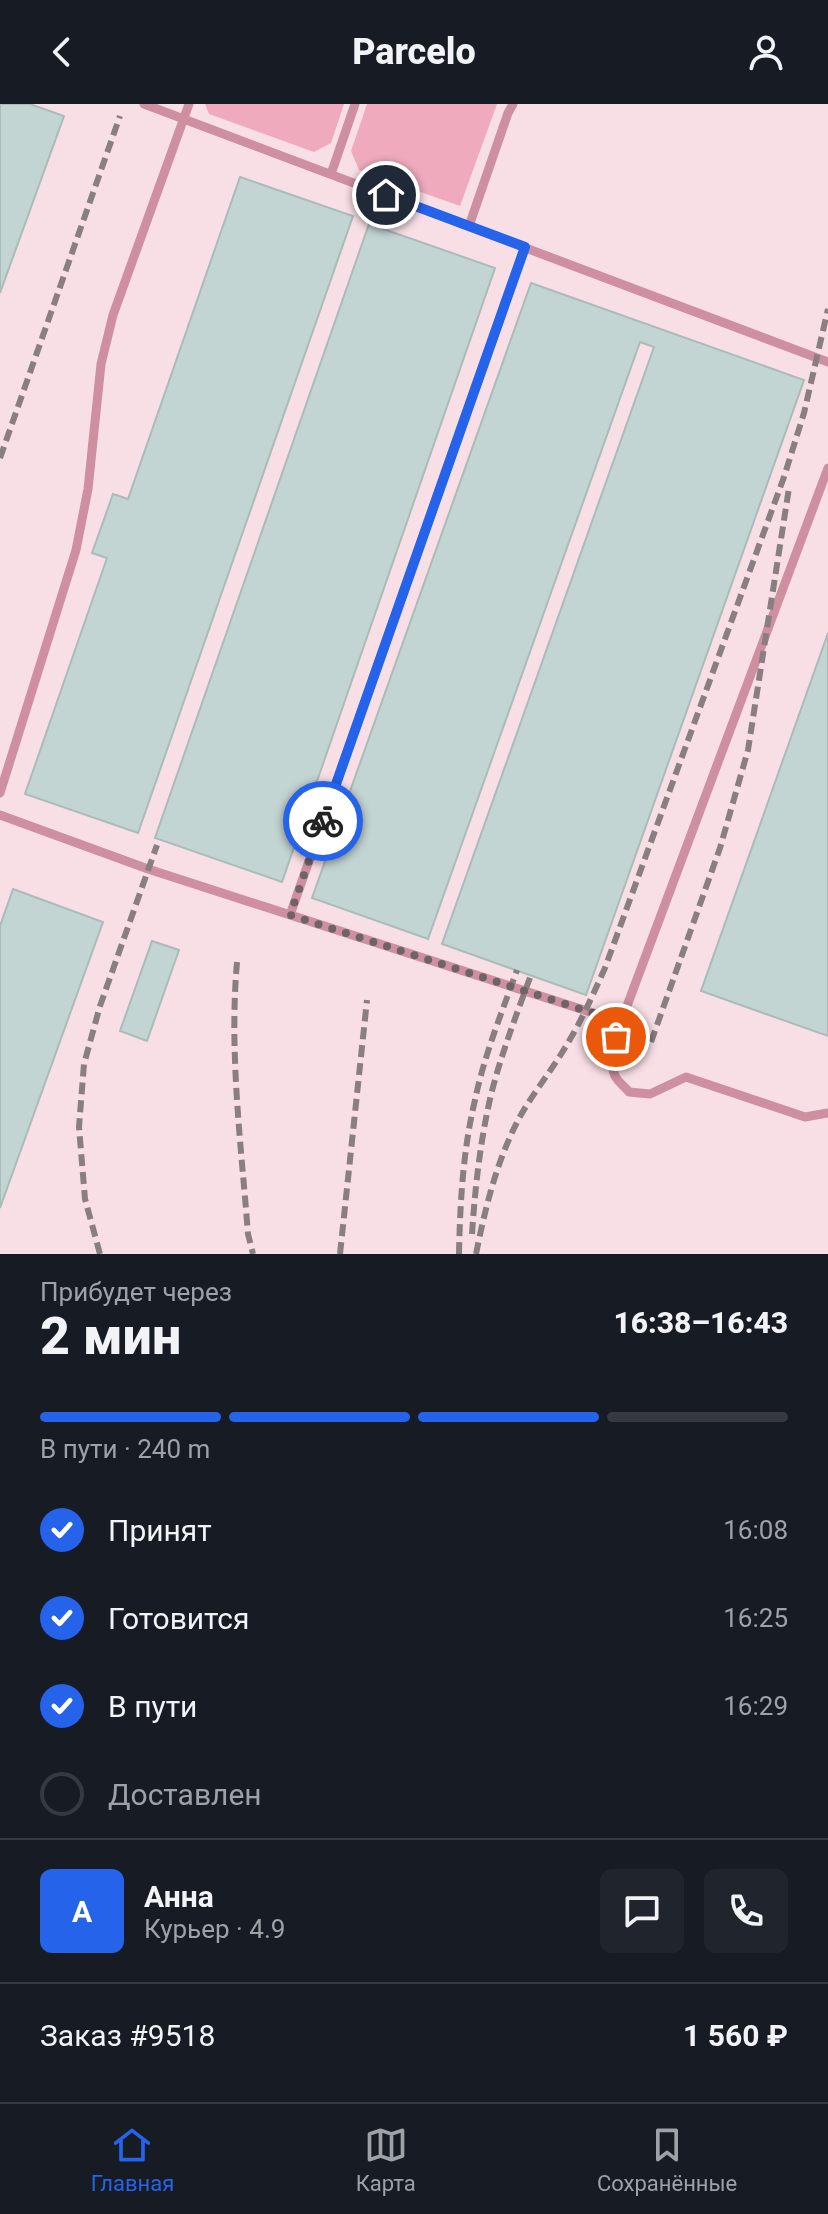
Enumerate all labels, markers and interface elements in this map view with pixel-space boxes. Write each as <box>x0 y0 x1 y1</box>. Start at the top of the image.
icon: back <box>40 30 84 74</box>
icon: person <box>744 30 788 74</box>
text: Parcelo <box>352 31 476 73</box>
pin <box>352 161 420 229</box>
icon: home <box>364 173 408 217</box>
courier <box>283 781 363 861</box>
icon: bike <box>301 799 345 843</box>
pin <box>582 1003 650 1071</box>
icon: bag <box>594 1015 638 1059</box>
text: Прибудет через <box>40 1277 232 1307</box>
text: 16:38–16:43 <box>613 1305 788 1340</box>
text: 2 мин <box>40 1306 181 1367</box>
text: В пути · 240 m <box>40 1434 210 1464</box>
icon: check <box>40 1508 84 1552</box>
text: Принят <box>108 1513 212 1548</box>
text: 16:08 <box>723 1515 788 1545</box>
icon: check <box>40 1596 84 1640</box>
text: Готовится <box>108 1601 250 1636</box>
text: 16:25 <box>723 1603 788 1633</box>
icon: check <box>40 1684 84 1728</box>
text: В пути <box>108 1689 197 1724</box>
text: 16:29 <box>723 1691 788 1721</box>
text: Доставлен <box>108 1777 262 1812</box>
button: chat <box>600 1869 684 1953</box>
button: phone <box>704 1869 788 1953</box>
text: Анна <box>144 1879 214 1914</box>
text: А <box>72 1894 92 1929</box>
text: Курьер · 4.9 <box>144 1914 285 1944</box>
text: Заказ #9518 <box>40 2018 215 2053</box>
text: 1 560 ₽ <box>683 2018 788 2053</box>
tab: Главная <box>91 2123 174 2196</box>
tab: Карта <box>356 2123 416 2196</box>
tab: Сохранённые <box>597 2123 737 2196</box>

